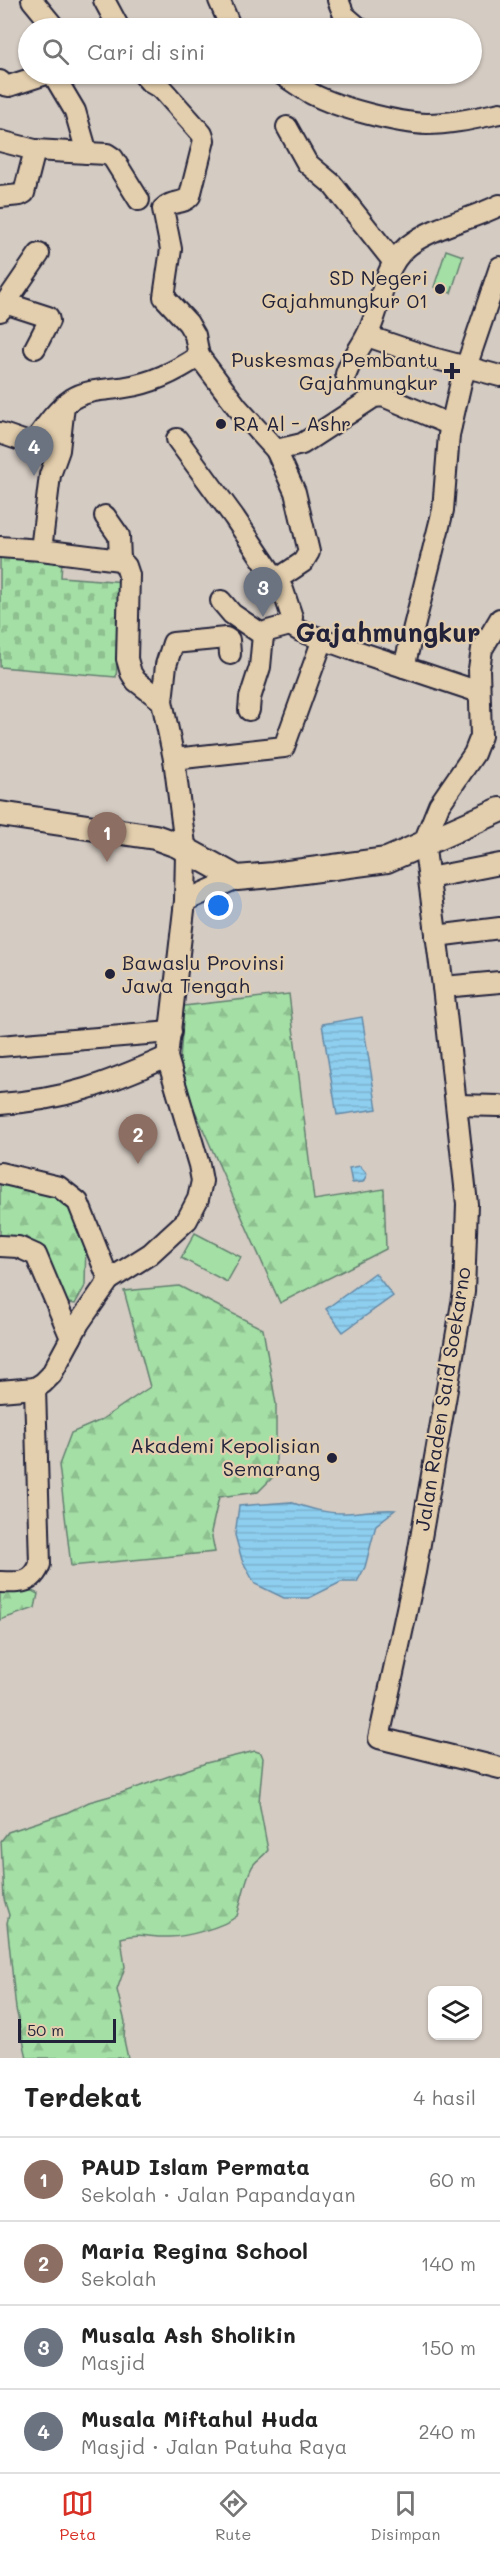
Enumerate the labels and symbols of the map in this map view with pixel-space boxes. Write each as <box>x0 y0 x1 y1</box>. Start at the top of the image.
place label: SD Negeri Gajahmungkur 01 <box>261 264 428 313</box>
marker: SD Negeri Gajahmungkur 01 <box>433 282 447 296</box>
place label: Puskesmas Pembantu Gajahmungkur <box>231 346 438 395</box>
marker: Puskesmas Pembantu Gajahmungkur <box>443 362 461 380</box>
place label: RA Al - Ashr <box>233 410 351 436</box>
marker: RA Al - Ashr <box>214 417 228 431</box>
pin: 4 <box>15 426 54 476</box>
pin: 3 <box>244 568 282 617</box>
district label: Gajahmungkur <box>295 615 481 649</box>
pin: 1 <box>88 812 126 862</box>
your location <box>204 891 233 920</box>
place label: Bawaslu Provinsi Jawa Tengah <box>122 949 285 998</box>
marker: Bawaslu Provinsi Jawa Tengah <box>103 967 117 981</box>
pin: 2 <box>118 1114 158 1164</box>
street label: Jalan Raden Said Soekarno <box>408 1265 476 1533</box>
place label: Akademi Kepolisian Semarang <box>130 1432 320 1481</box>
marker: Akademi Kepolisian Semarang <box>325 1451 339 1465</box>
scale bar <box>18 2016 116 2044</box>

